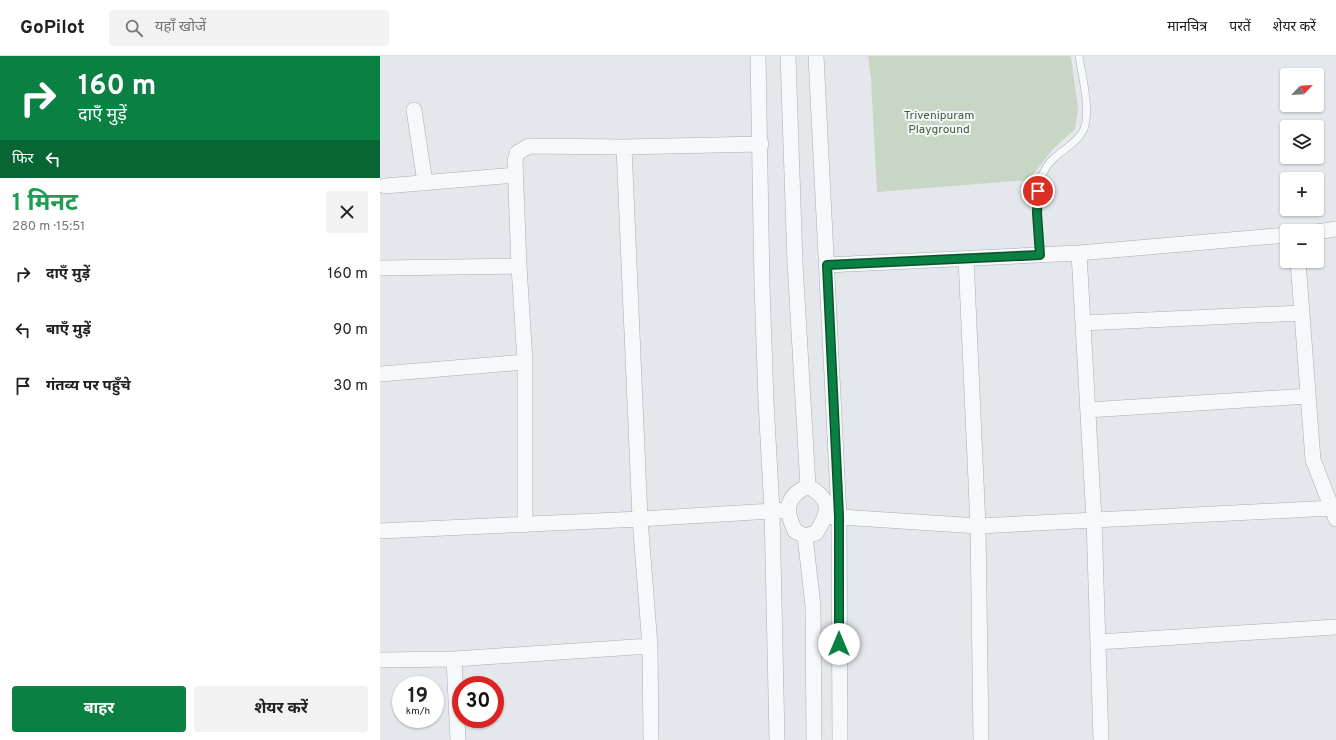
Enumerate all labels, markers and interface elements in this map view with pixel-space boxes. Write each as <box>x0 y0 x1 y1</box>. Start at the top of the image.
search box <box>109 10 389 46</box>
text: GoPilot <box>20 16 85 40</box>
icon: search <box>123 17 145 39</box>
text: यहाँ खोजें <box>155 18 206 37</box>
text: मानचित्र <box>1167 19 1207 36</box>
text: परतें <box>1229 19 1251 36</box>
text: शेयर करें <box>1273 19 1316 36</box>
north arrow <box>1280 68 1324 112</box>
map controls <box>1280 68 1324 268</box>
text: 160 m <box>78 69 156 105</box>
icon: right <box>12 72 64 124</box>
text: दाएँ मुड़ें <box>78 104 127 127</box>
park label: Trivenipuram Playground <box>904 108 974 138</box>
button: layers <box>1280 120 1324 164</box>
icon: left <box>42 148 64 170</box>
text: फिर <box>12 150 34 169</box>
button: + <box>1280 172 1324 216</box>
pin <box>1021 174 1055 208</box>
icon: arrive <box>1027 180 1049 202</box>
text: 1 मिनट <box>12 189 78 219</box>
button: close <box>326 191 368 233</box>
text: 280 m · 15:51 <box>12 219 85 235</box>
button: − <box>1280 224 1324 268</box>
icon: right <box>12 263 34 285</box>
text: दाएँ मुड़ें <box>46 265 90 284</box>
text: 160 m <box>328 265 368 284</box>
icon: left <box>12 319 34 341</box>
text: बाएँ मुड़ें <box>46 321 91 340</box>
text: 90 m <box>333 321 368 340</box>
icon: arrive <box>12 375 34 397</box>
text: गंतव्य पर पहुँचे <box>46 377 131 396</box>
text: 30 m <box>333 377 368 396</box>
position arrow <box>818 623 860 665</box>
speed limit sign: 30 <box>452 676 504 728</box>
text: 19 <box>408 684 428 710</box>
button: बाहर <box>12 686 186 732</box>
button: शेयर करें <box>194 686 368 732</box>
text: km/h <box>406 705 430 718</box>

